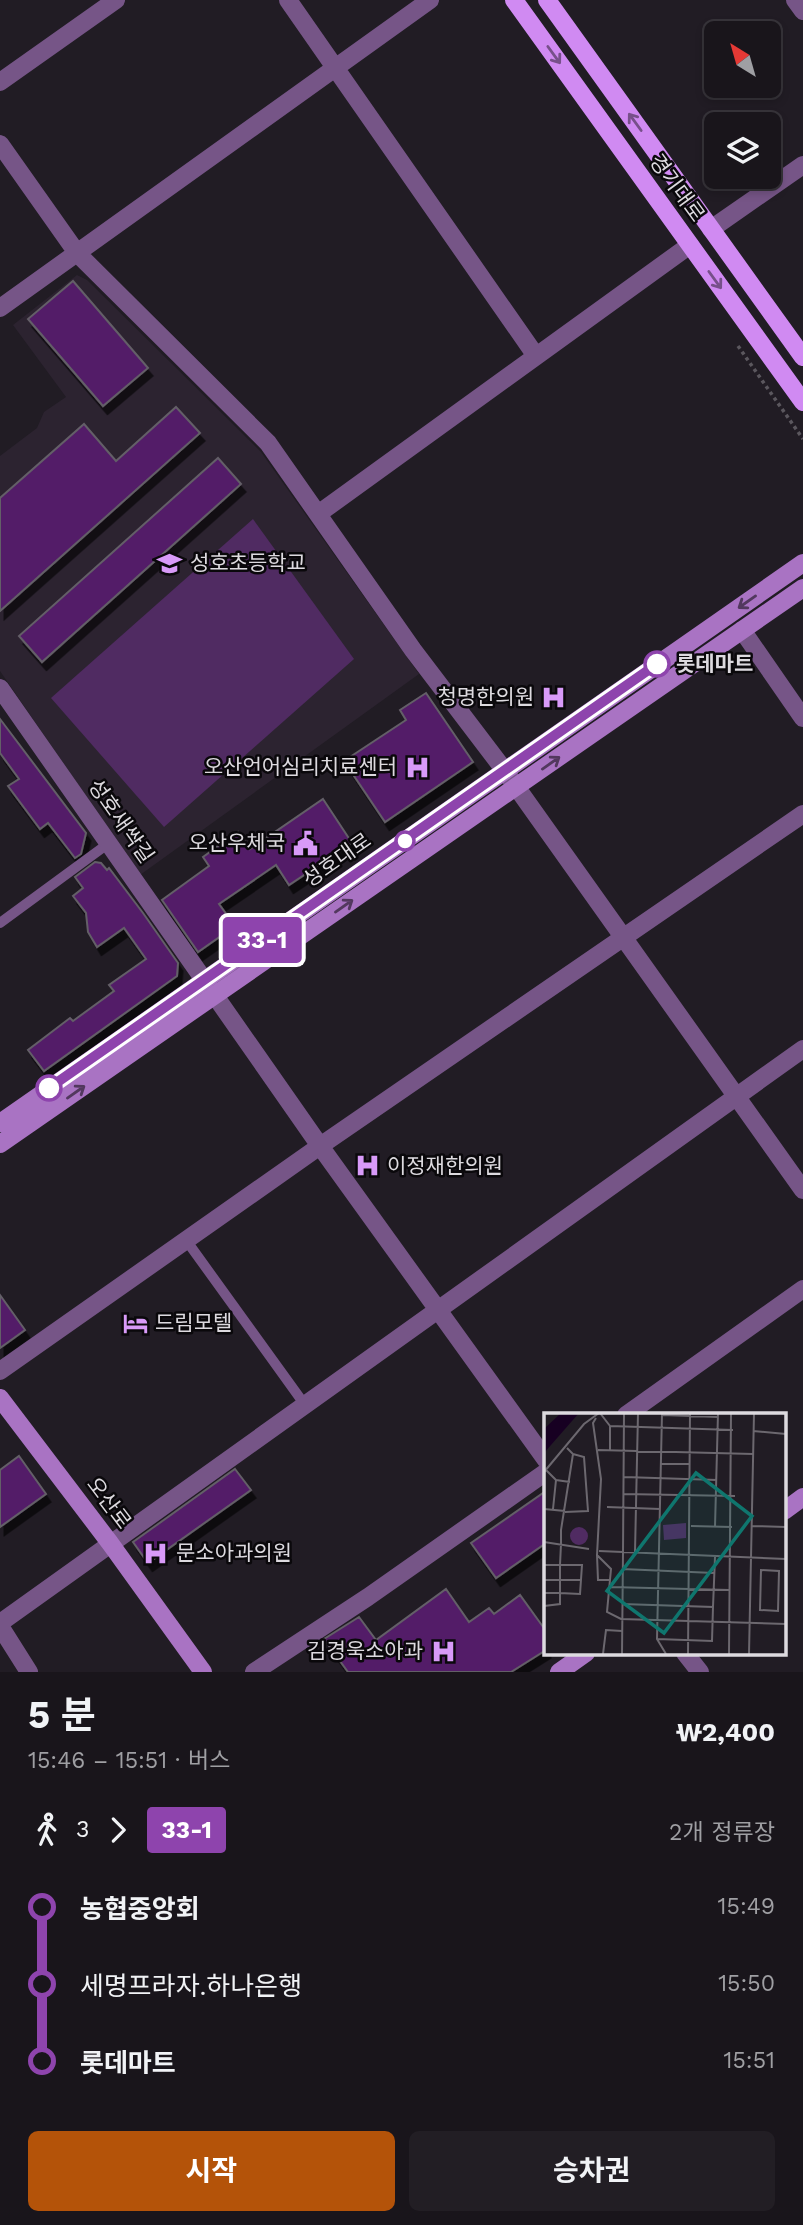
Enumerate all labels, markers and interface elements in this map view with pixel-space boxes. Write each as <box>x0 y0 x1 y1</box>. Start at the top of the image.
north arrow <box>704 21 780 98</box>
map controls <box>704 21 781 189</box>
one-way arrow <box>547 45 561 64</box>
button: layers <box>704 112 781 189</box>
one-way arrow <box>628 113 642 132</box>
street label: 경기대로 <box>645 149 710 226</box>
one-way arrow <box>708 270 723 289</box>
school or university icon: 성호초등학교 <box>156 549 184 577</box>
place label: 성호초등학교 <box>190 550 306 575</box>
one-way arrow <box>738 595 757 609</box>
marker: 롯데마트 <box>644 651 670 677</box>
place label: 롯데마트 <box>676 651 753 676</box>
hospital icon: 청명한의원 <box>540 683 568 711</box>
place label: 청명한의원 <box>437 684 534 709</box>
hospital icon: 오산언어심리치료센터 <box>403 753 431 781</box>
place label: 오산언어심리치료센터 <box>204 754 397 779</box>
one-way arrow <box>541 756 560 770</box>
street label: 성호새싹길 <box>83 774 159 867</box>
street label: 성호대로 <box>298 827 376 892</box>
public building icon: 오산우체국 <box>291 829 319 857</box>
place label: 오산우체국 <box>188 830 285 855</box>
unlabelled marker <box>395 831 415 851</box>
one-way arrow <box>334 899 353 913</box>
line badge: 33-1 <box>213 917 311 963</box>
text: 33-1 <box>237 926 287 954</box>
unlabelled marker <box>36 1075 62 1101</box>
one-way arrow <box>66 1085 85 1099</box>
hospital icon: 이정재한의원 <box>353 1152 381 1180</box>
place label: 이정재한의원 <box>387 1153 503 1178</box>
hotel icon: 드림모텔 <box>121 1309 149 1337</box>
place label: 드림모텔 <box>155 1310 232 1335</box>
inset map <box>544 1413 786 1654</box>
street label: 오산로 <box>82 1472 137 1533</box>
hospital icon: 문소아과의원 <box>142 1539 170 1567</box>
place label: 문소아과의원 <box>176 1540 292 1565</box>
hospital icon: 김경욱소아과 <box>429 1637 457 1665</box>
place label: 김경욱소아과 <box>307 1638 423 1663</box>
text: 5 분 <box>28 1693 96 1737</box>
text: ₩2,400 <box>676 1717 775 1747</box>
text: 15:46 – 15:51 · 버스 <box>28 1747 230 1774</box>
icon: walk <box>28 1811 66 1849</box>
icon: forward <box>99 1811 137 1849</box>
text: 3 <box>76 1816 89 1843</box>
text: 33-1 <box>161 1816 212 1844</box>
text: 2개 정류장 <box>669 1819 775 1846</box>
text: 15:49 <box>718 1893 775 1920</box>
text: 농협중앙회 <box>80 1894 200 1924</box>
text: 15:50 <box>718 1970 775 1997</box>
text: 세명프라자.하나은행 <box>80 1971 302 2001</box>
text: 15:51 <box>723 2047 775 2074</box>
text: 롯데마트 <box>80 2048 176 2078</box>
button: 시작 <box>28 2131 395 2211</box>
button: 승차권 <box>409 2131 775 2211</box>

